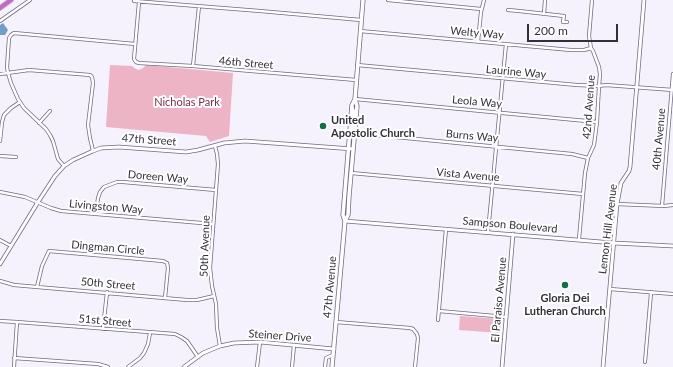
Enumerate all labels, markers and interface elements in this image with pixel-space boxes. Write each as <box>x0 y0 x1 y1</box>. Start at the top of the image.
scale bar <box>529 16 620 42</box>
text: 200 m <box>534 23 568 38</box>
street label: Welty Way <box>450 24 504 42</box>
street label: 46th Street <box>218 54 274 72</box>
street label: Laurine Way <box>485 63 547 81</box>
street label: 42nd Avenue <box>580 74 598 140</box>
street label: Leola Way <box>452 93 502 111</box>
park label: Nicholas Park <box>154 95 220 109</box>
street label: 40th Avenue <box>650 108 668 170</box>
place label: United Apostolic Church <box>331 113 415 139</box>
marker: United Apostolic Church <box>318 121 328 131</box>
street label: Burns Way <box>445 127 499 145</box>
street label: 47th Street <box>121 132 177 148</box>
street label: Vista Avenue <box>436 166 500 184</box>
street label: Doreen Way <box>127 168 189 186</box>
street label: Lemon Hill Avenue <box>596 183 620 275</box>
street label: Livingston Way <box>69 197 143 217</box>
street label: Sampson Boulevard <box>462 214 558 236</box>
street label: 50th Avenue <box>197 215 213 277</box>
street label: Dingman Circle <box>71 238 145 258</box>
street label: 47th Avenue <box>321 256 339 318</box>
street label: El Paraiso Avenue <box>489 257 509 343</box>
street label: 50th Street <box>80 275 136 293</box>
marker: Gloria Dei Lutheran Church <box>560 280 570 290</box>
place label: Gloria Dei Lutheran Church <box>524 291 606 317</box>
street label: 51st Street <box>78 312 132 330</box>
street label: Steiner Drive <box>248 327 312 345</box>

